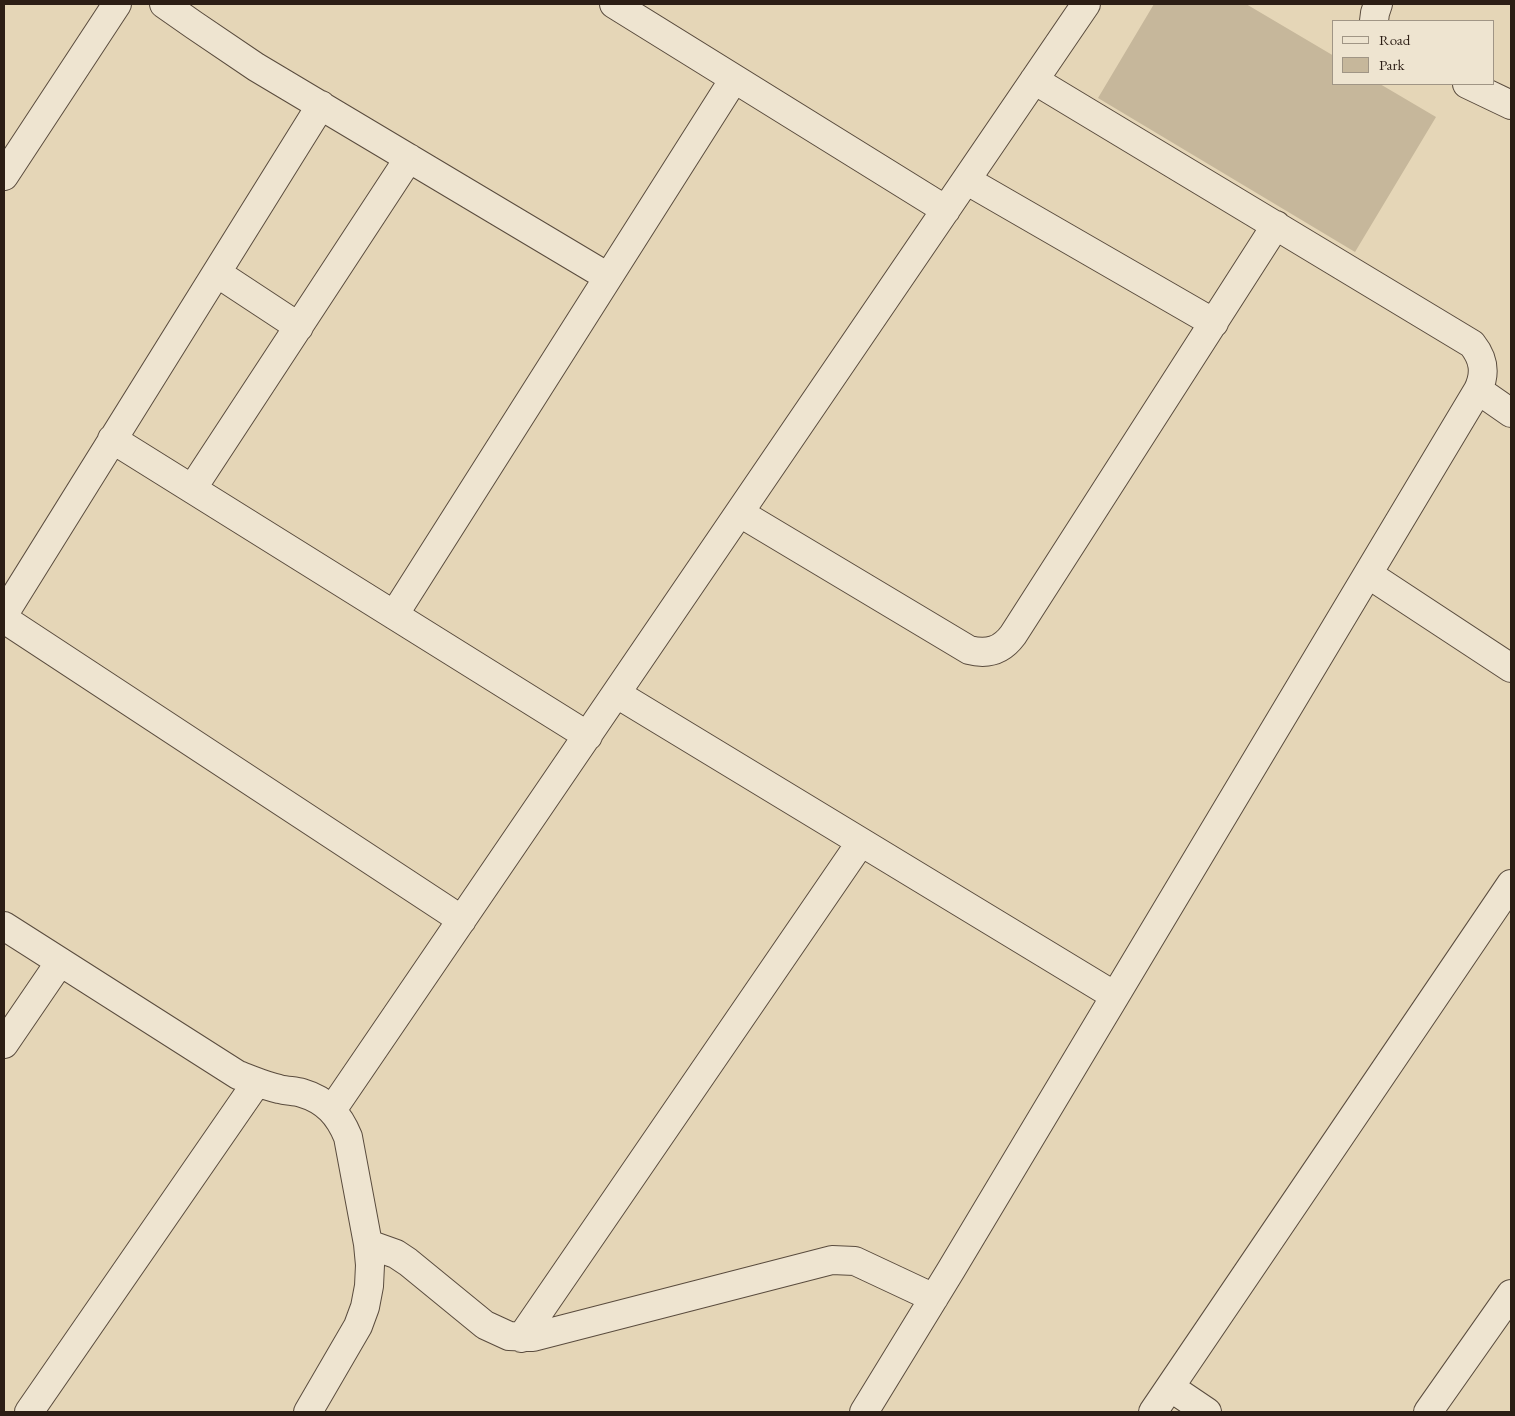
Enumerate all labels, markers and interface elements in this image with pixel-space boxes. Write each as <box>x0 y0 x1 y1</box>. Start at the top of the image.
legend <box>1332 20 1495 85</box>
text: Road <box>1379 30 1410 49</box>
text: Park <box>1379 55 1405 74</box>

